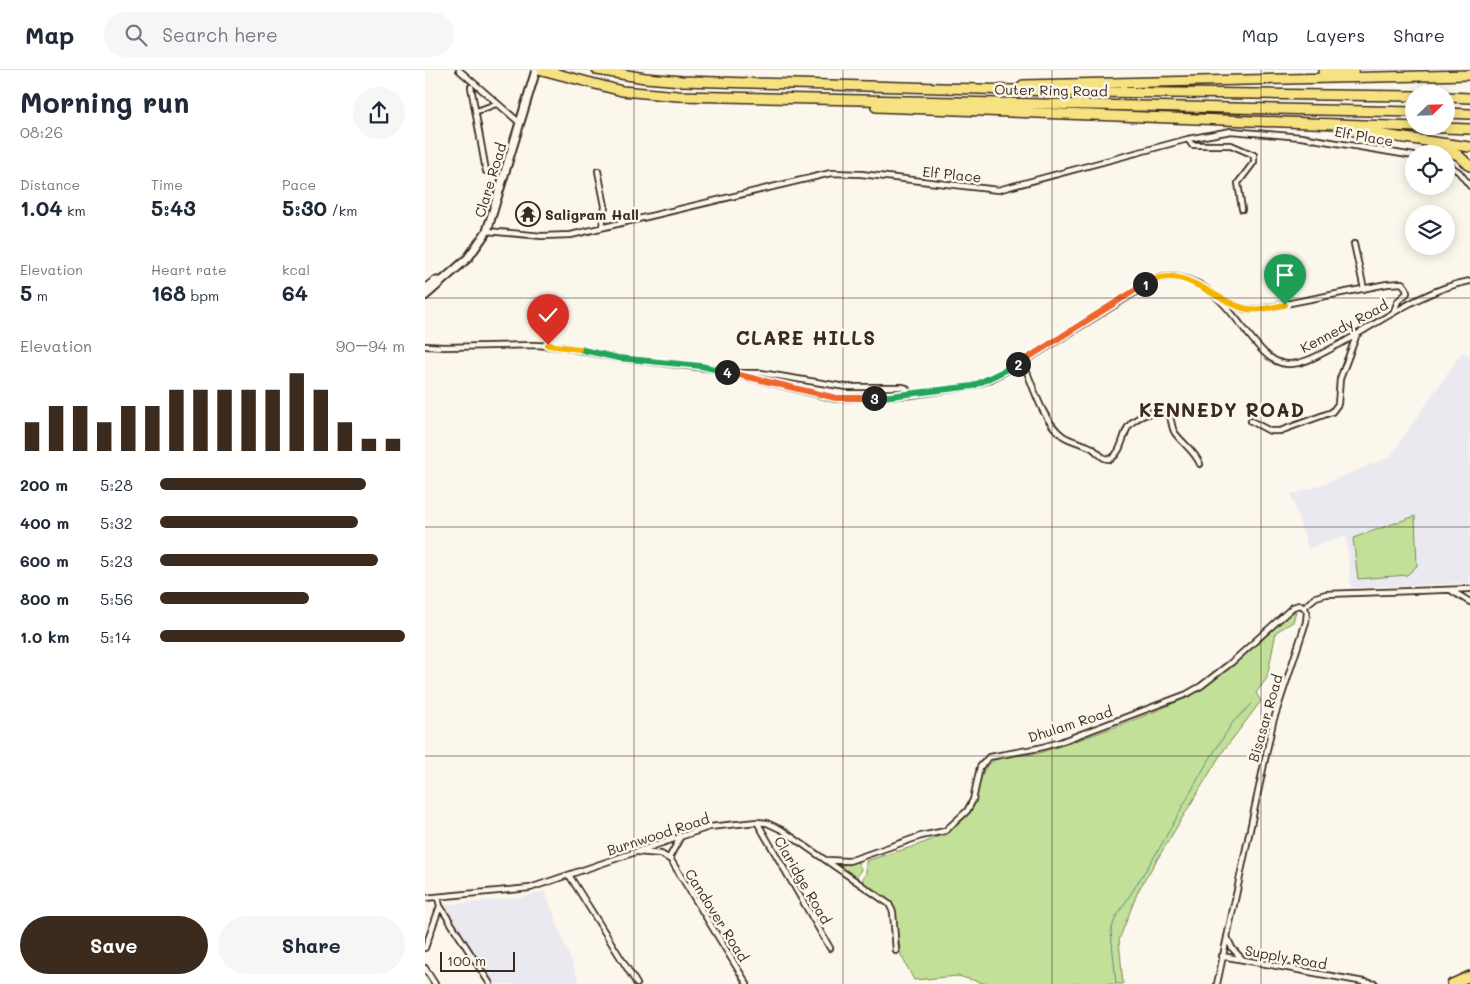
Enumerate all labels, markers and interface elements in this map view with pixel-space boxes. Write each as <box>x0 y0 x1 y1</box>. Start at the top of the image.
search box <box>104 12 454 57</box>
text: Map <box>25 19 74 50</box>
icon: search <box>122 21 150 49</box>
text: Search here <box>162 22 278 47</box>
text: Map <box>1242 23 1278 47</box>
text: Layers <box>1306 23 1365 47</box>
text: Share <box>1393 23 1445 47</box>
street label: Outer Ring Road <box>994 80 1108 100</box>
text: Morning run <box>20 84 189 120</box>
north arrow <box>1405 85 1455 135</box>
map controls <box>1405 85 1455 255</box>
button: share <box>353 87 405 139</box>
text: 08:26 <box>20 121 63 142</box>
street label: Elf Place <box>1333 122 1395 150</box>
street label: Clare Road <box>470 140 510 220</box>
button: locate <box>1405 145 1455 195</box>
street label: Elf Place <box>922 161 982 187</box>
text: Distance <box>20 175 80 194</box>
text: Time <box>151 175 183 194</box>
text: Pace <box>282 175 316 194</box>
text: 1.04 <box>20 194 63 221</box>
text: 5:43 <box>151 194 196 221</box>
text: 5:30 <box>282 194 327 221</box>
text: km <box>63 201 86 220</box>
text: /km <box>327 201 357 220</box>
temple icon: Saligram Hall <box>515 201 541 227</box>
place label: Saligram Hall <box>545 205 639 224</box>
button: layers <box>1405 205 1455 255</box>
pin <box>1264 254 1306 305</box>
text: Elevation <box>20 260 83 279</box>
text: Heart rate <box>151 260 227 279</box>
text: kcal <box>282 260 310 279</box>
icon: arrive <box>1271 261 1299 289</box>
pin: 1 <box>1133 272 1157 296</box>
text: 1 <box>1142 275 1149 294</box>
text: 5 <box>20 279 32 306</box>
text: 168 <box>151 279 186 306</box>
text: 64 <box>282 279 308 306</box>
text: m <box>32 286 48 305</box>
text: bpm <box>186 286 219 305</box>
pin <box>527 294 569 345</box>
street label: Kennedy Road <box>1297 295 1391 357</box>
icon: check <box>534 301 562 329</box>
district label: CLARE HILLS <box>736 325 876 350</box>
text: Elevation <box>20 335 92 356</box>
text: 90–94 m <box>336 335 405 356</box>
pin: 2 <box>1005 352 1031 376</box>
text: 2 <box>1015 355 1022 374</box>
pin: 4 <box>715 360 739 384</box>
text: 4 <box>723 363 732 382</box>
pin: 3 <box>861 386 887 410</box>
text: 3 <box>870 389 879 408</box>
district label: KENNEDY ROAD <box>1139 397 1305 422</box>
text: 200 m <box>20 474 68 495</box>
text: 5:28 <box>100 474 133 495</box>
text: 400 m <box>20 512 69 533</box>
text: 5:32 <box>100 512 133 533</box>
text: 600 m <box>20 550 69 571</box>
text: 5:23 <box>100 550 133 571</box>
text: 800 m <box>20 588 69 609</box>
text: 5:56 <box>100 588 133 609</box>
text: 1.0 km <box>20 626 69 647</box>
text: 5:14 <box>100 626 131 647</box>
street label: Bisasar Road <box>1243 672 1287 764</box>
street label: Dhulam Road <box>1025 701 1115 747</box>
street label: Burnwood Road <box>604 808 712 860</box>
street label: Claridge Road <box>770 833 836 928</box>
street label: Candover Road <box>681 865 753 965</box>
button: Save <box>20 916 208 974</box>
button: Share <box>218 916 405 974</box>
street label: Supply Road <box>1243 940 1329 974</box>
scale bar <box>440 949 515 972</box>
text: 100 m <box>447 951 486 970</box>

